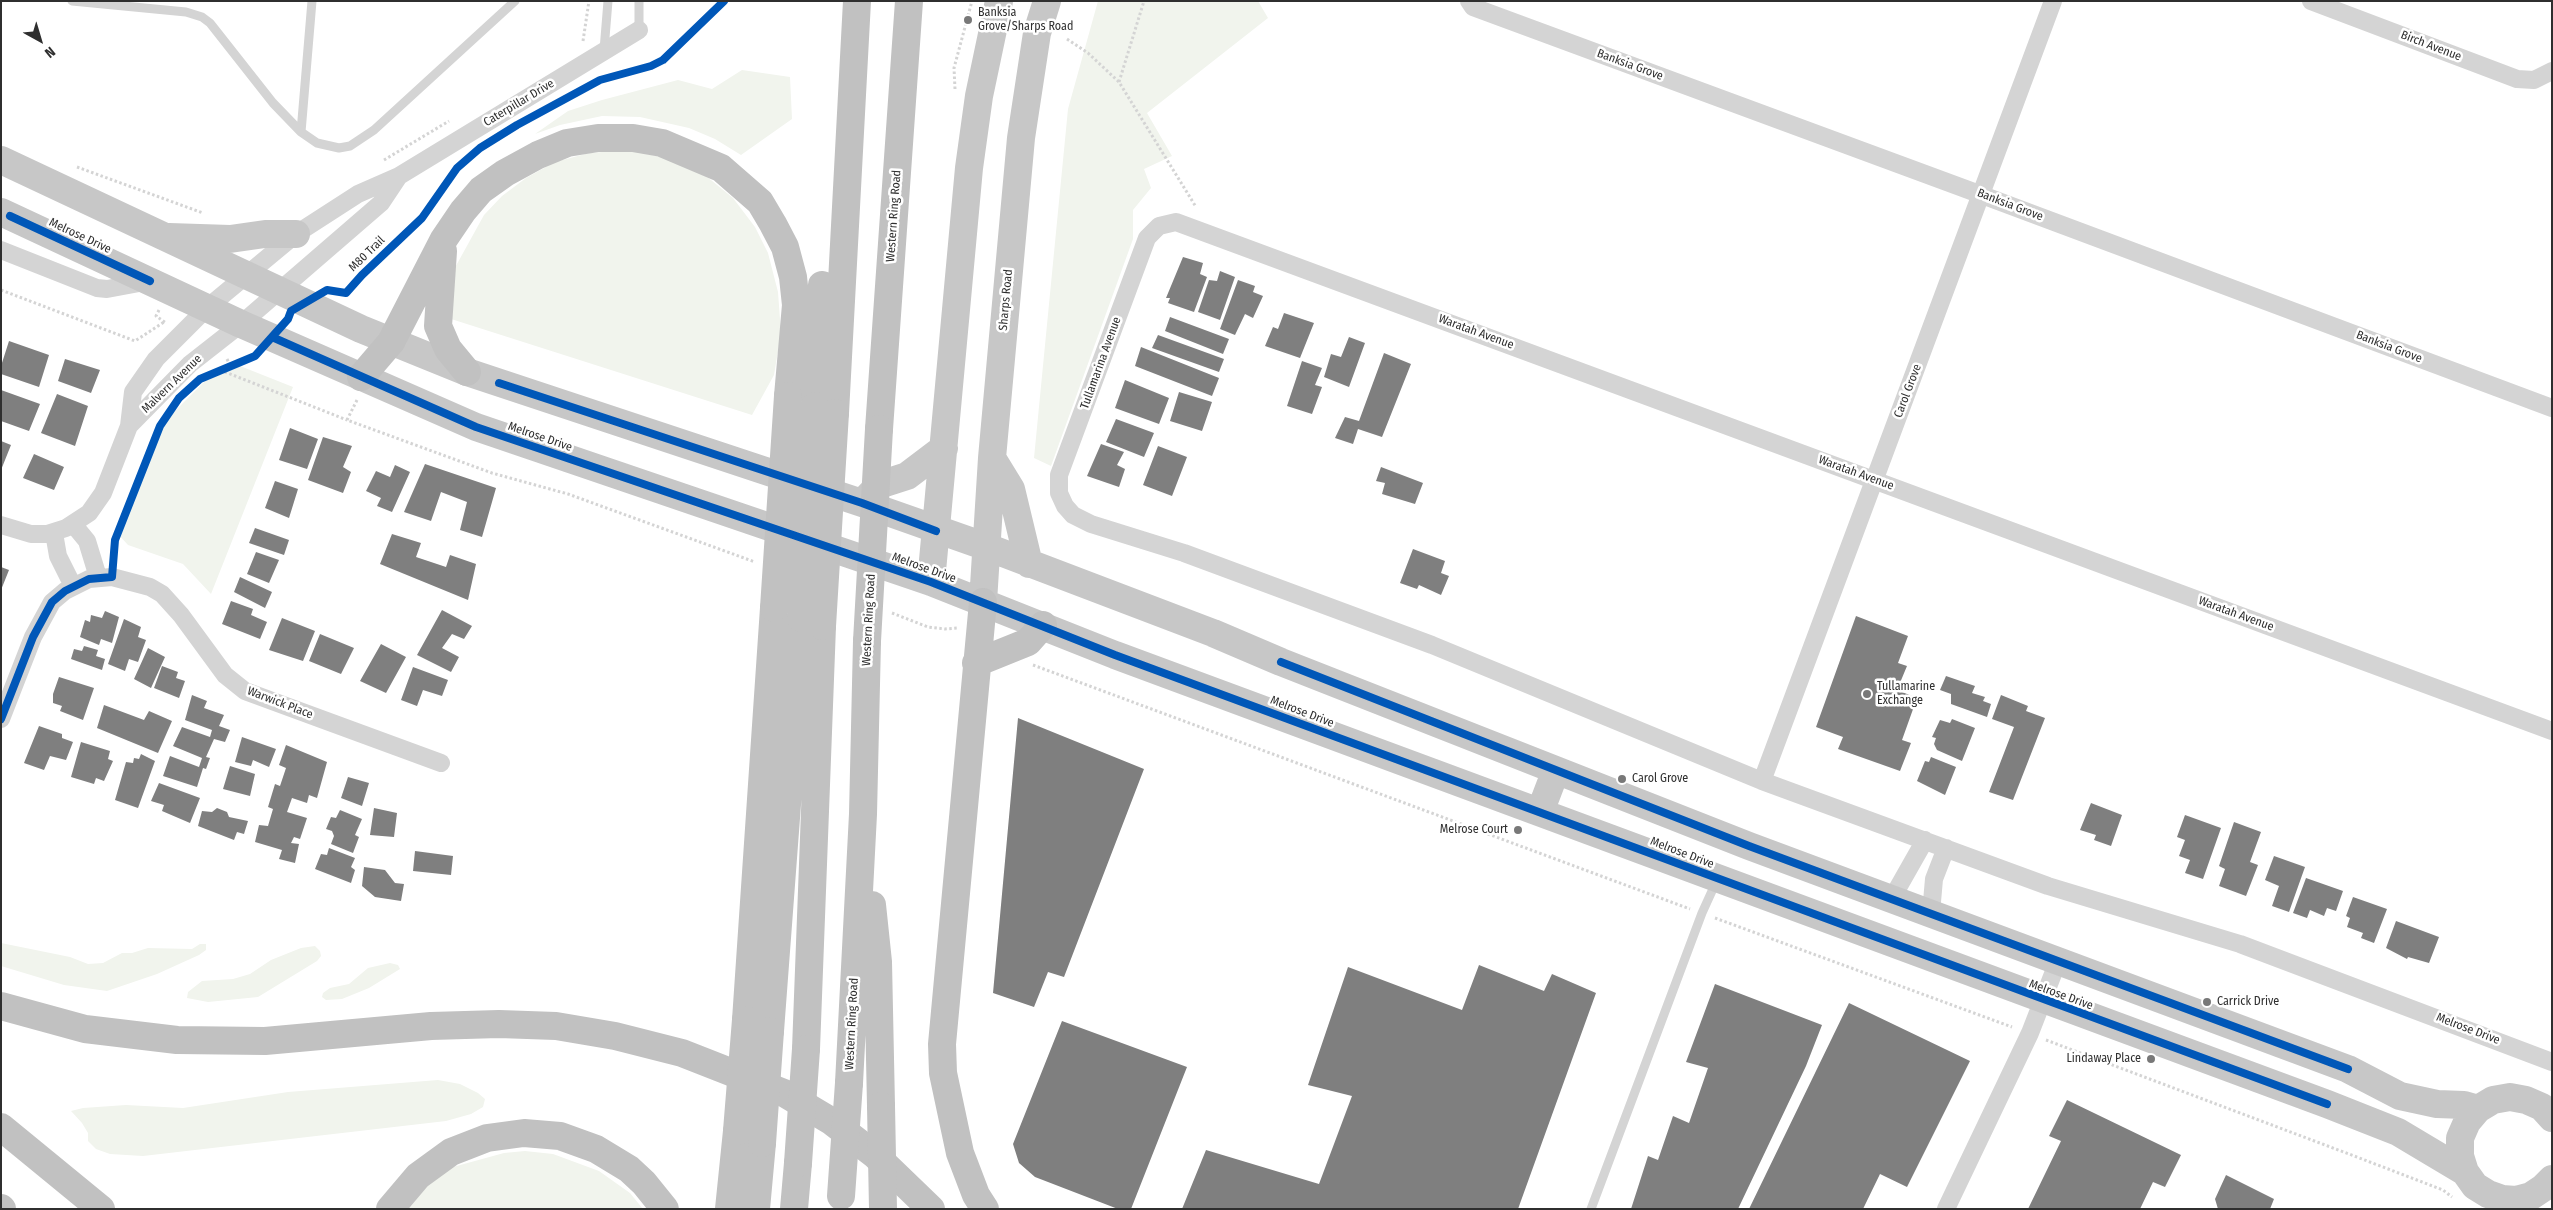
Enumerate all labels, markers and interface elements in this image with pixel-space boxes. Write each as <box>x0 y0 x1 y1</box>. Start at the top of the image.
place label: Banksia Grove/Sharps Road <box>978 6 1073 34</box>
marker: Banksia Grove/Sharps Road <box>962 14 974 26</box>
north arrow <box>15 15 65 65</box>
street label: Birch Avenue <box>2399 28 2463 64</box>
text: N <box>41 43 58 61</box>
street label: Banksia Grove <box>1595 46 1665 84</box>
street label: Caterpillar Drive <box>481 76 557 130</box>
street label: Western Ring Road <box>884 170 904 262</box>
street label: Banksia Grove <box>1975 186 2045 224</box>
street label: Melrose Drive <box>47 215 113 257</box>
street label: M80 Trail <box>346 233 388 275</box>
street label: Sharps Road <box>996 269 1016 331</box>
street label: Waratah Avenue <box>1436 312 1516 352</box>
street label: Tullamarina Avenue <box>1078 315 1124 411</box>
street label: Banksia Grove <box>2354 328 2424 366</box>
street label: Malvern Avenue <box>139 352 205 416</box>
street label: Carol Grove <box>1891 362 1925 420</box>
street label: Melrose Drive <box>506 419 574 455</box>
street label: Waratah Avenue <box>1816 453 1896 493</box>
street label: Melrose Drive <box>890 550 958 586</box>
street label: Western Ring Road <box>859 574 879 666</box>
street label: Waratah Avenue <box>2196 594 2276 634</box>
place label: Tullamarine Exchange <box>1877 680 1935 708</box>
street label: Warwick Place <box>245 684 315 722</box>
marker: Tullamarine Exchange <box>1861 688 1873 700</box>
street label: Melrose Drive <box>1268 693 1336 731</box>
place label: Carol Grove <box>1632 772 1688 786</box>
marker: Carol Grove <box>1616 773 1628 785</box>
place label: Melrose Court <box>1440 823 1508 837</box>
marker: Melrose Court <box>1512 824 1524 836</box>
street label: Melrose Drive <box>1648 834 1716 872</box>
street label: Melrose Drive <box>2027 977 2095 1013</box>
street label: Western Ring Road <box>842 978 862 1070</box>
place label: Carrick Drive <box>2217 995 2279 1009</box>
marker: Carrick Drive <box>2201 996 2213 1008</box>
street label: Melrose Drive <box>2434 1010 2502 1048</box>
place label: Lindaway Place <box>2067 1052 2141 1066</box>
marker: Lindaway Place <box>2145 1053 2157 1065</box>

